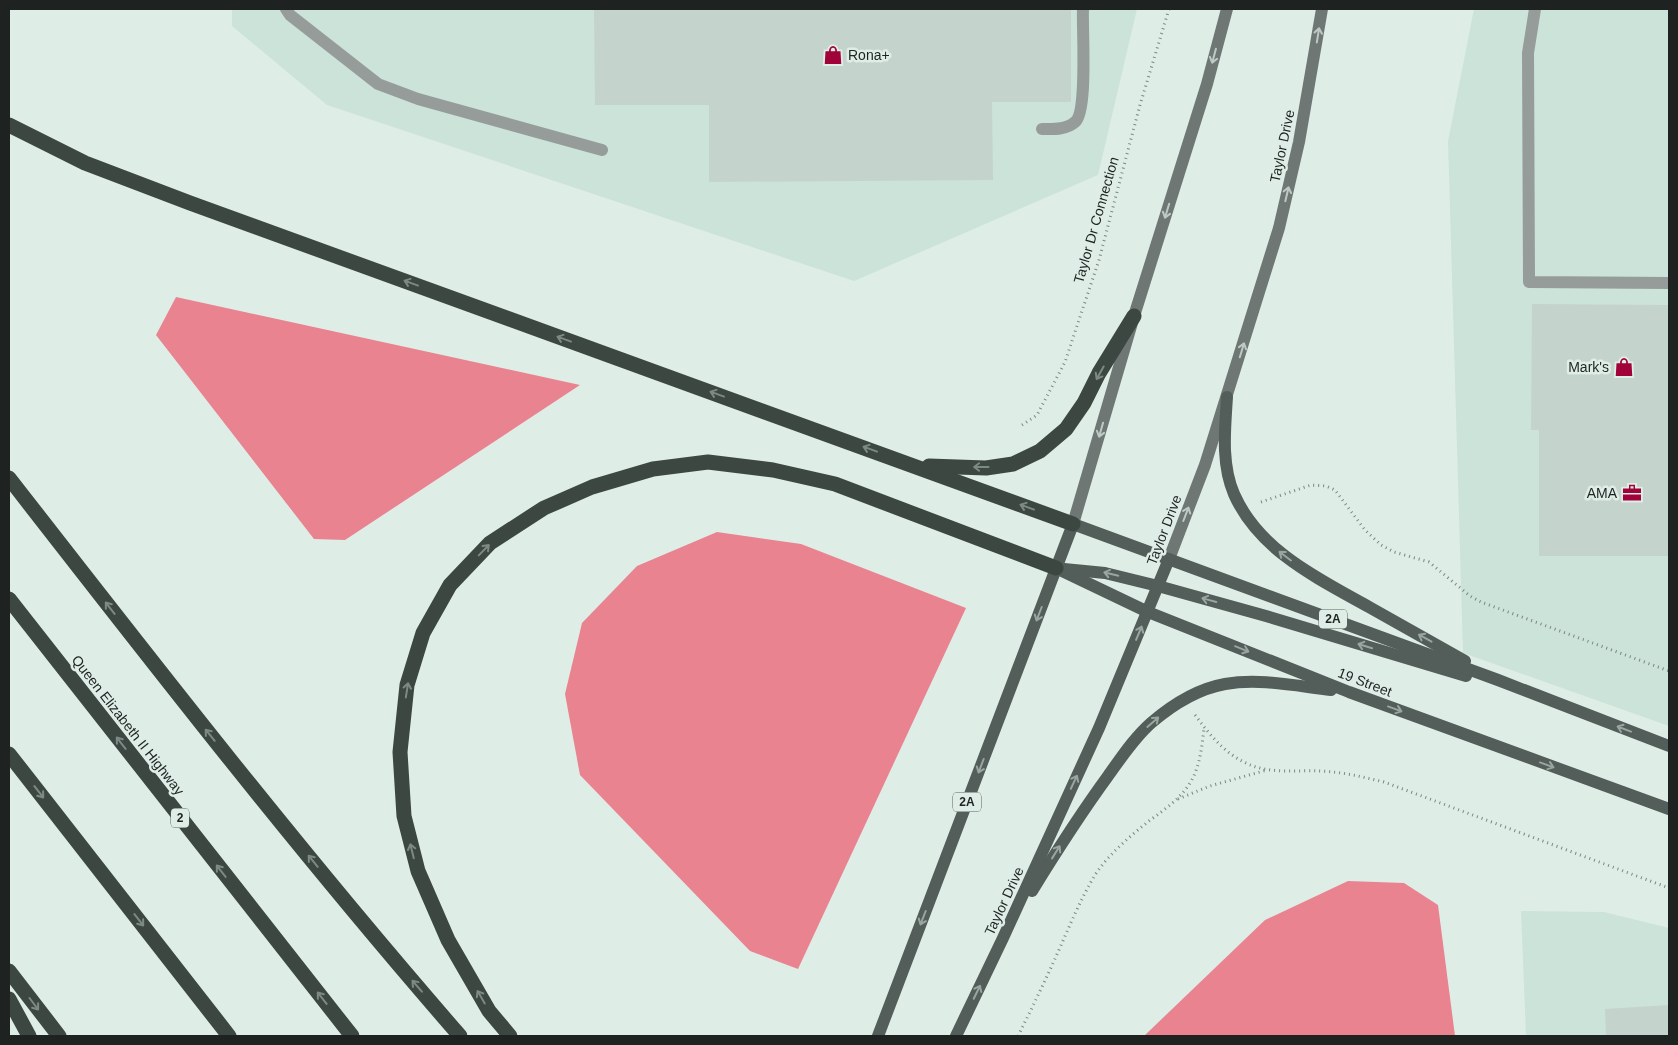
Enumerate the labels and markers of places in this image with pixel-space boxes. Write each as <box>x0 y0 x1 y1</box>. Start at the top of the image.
shop icon: Rona+ <box>822 44 844 66</box>
place label: Rona+ <box>848 47 890 63</box>
shop icon: Mark's <box>1613 356 1635 378</box>
place label: Mark's <box>1568 359 1609 375</box>
office icon: AMA <box>1621 482 1643 504</box>
place label: AMA <box>1587 485 1618 501</box>

